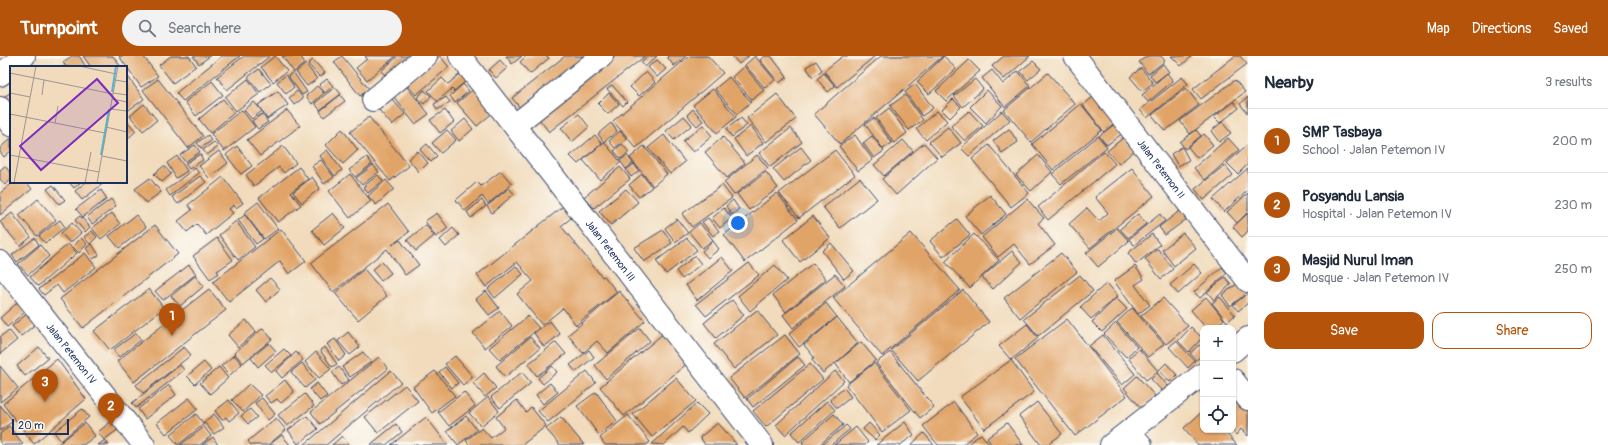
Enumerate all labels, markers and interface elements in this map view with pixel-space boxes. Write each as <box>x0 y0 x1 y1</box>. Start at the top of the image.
search box <box>122 10 402 46</box>
text: Turnpoint <box>20 16 98 40</box>
icon: search <box>136 17 158 39</box>
text: Search here <box>168 19 241 38</box>
text: Map <box>1427 20 1450 37</box>
text: Directions <box>1472 20 1531 37</box>
text: Saved <box>1553 20 1588 37</box>
inset map <box>10 66 127 183</box>
text: Nearby <box>1264 72 1313 93</box>
text: 3 results <box>1545 74 1592 90</box>
text: SMP Tasbaya <box>1302 123 1382 142</box>
text: 1 <box>1274 133 1280 149</box>
text: 200 m <box>1553 133 1592 149</box>
street label: Jalan Petemon II <box>1134 137 1187 201</box>
text: School · Jalan Petemon IV <box>1302 142 1446 158</box>
text: Posyandu Lansia <box>1302 187 1404 206</box>
text: 2 <box>1273 197 1281 213</box>
text: 230 m <box>1555 197 1592 213</box>
text: Hospital · Jalan Petemon IV <box>1302 206 1452 222</box>
your location <box>728 213 748 233</box>
street label: Jalan Petemon III <box>583 218 637 284</box>
text: Masjid Nurul Iman <box>1302 251 1413 270</box>
text: 3 <box>1273 261 1281 277</box>
text: 250 m <box>1554 261 1592 277</box>
text: Mosque · Jalan Petemon IV <box>1302 270 1449 286</box>
pin: 1 <box>159 303 185 336</box>
button: Save <box>1264 312 1424 349</box>
button: Share <box>1432 312 1592 349</box>
street label: Jalan Petemon IV <box>43 321 99 387</box>
map controls <box>1200 325 1236 433</box>
button: + <box>1200 325 1236 361</box>
button: − <box>1200 361 1236 397</box>
pin: 3 <box>32 369 58 402</box>
pin: 2 <box>98 393 124 426</box>
button: locate <box>1200 397 1236 433</box>
scale bar <box>12 417 69 436</box>
text: 20 m <box>18 419 44 432</box>

